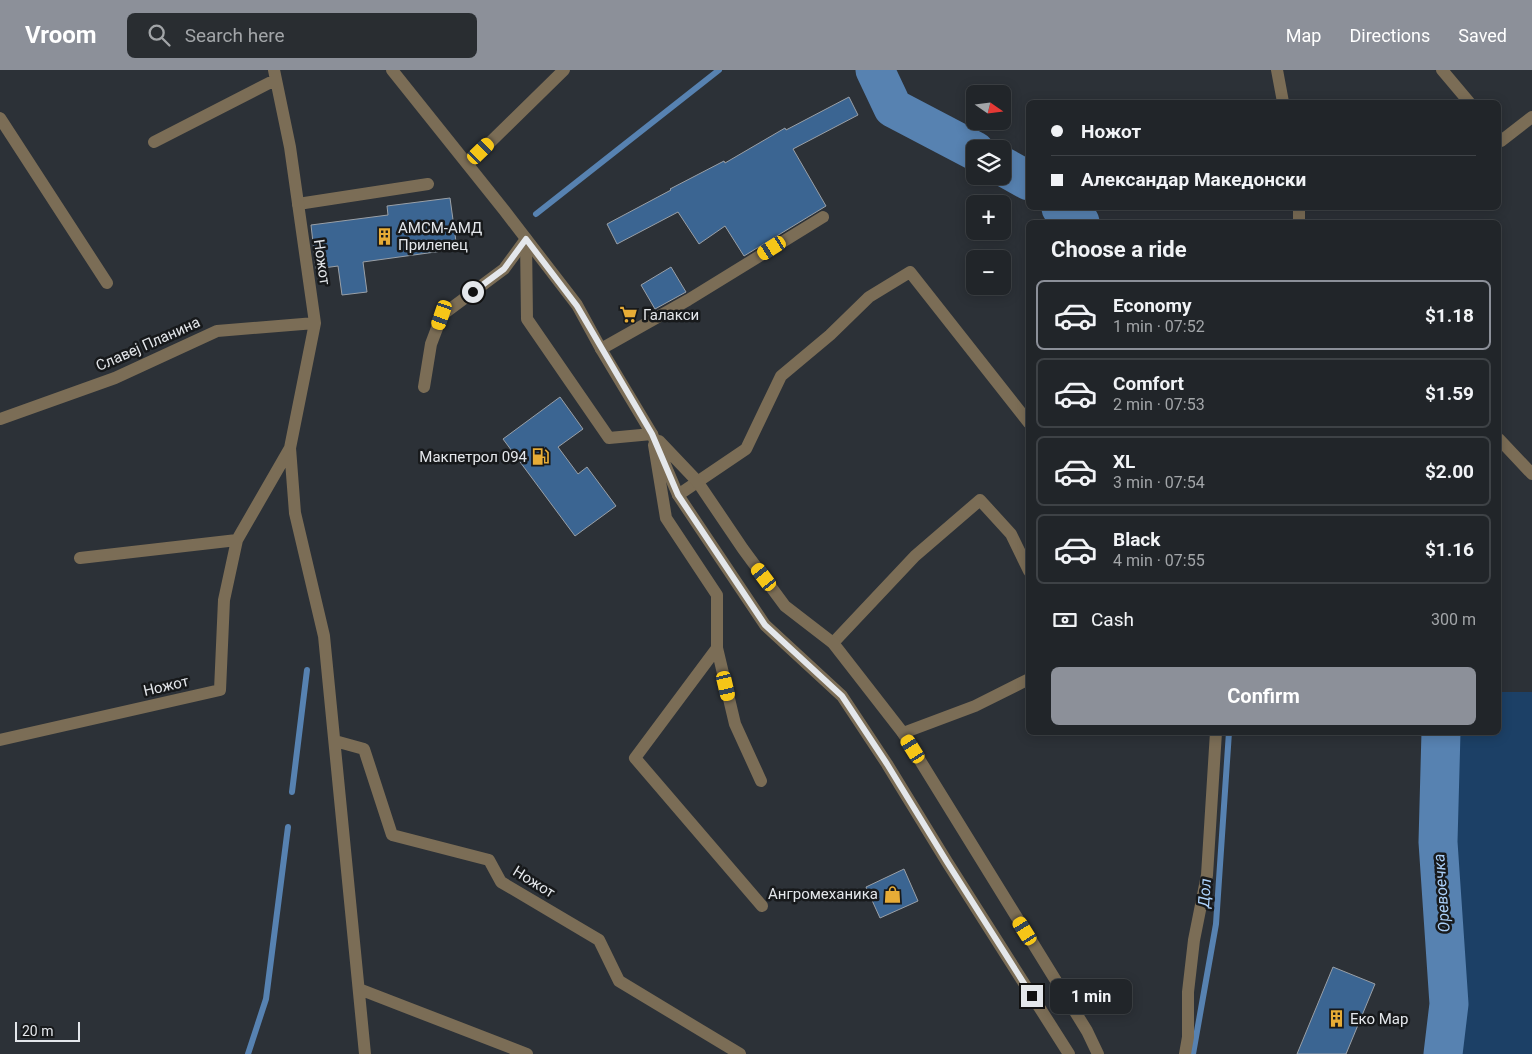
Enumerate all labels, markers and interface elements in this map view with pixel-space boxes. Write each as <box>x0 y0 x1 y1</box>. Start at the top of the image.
search box <box>127 13 477 58</box>
text: Vroom <box>25 21 97 49</box>
icon: search <box>145 21 173 49</box>
text: Search here <box>185 24 285 47</box>
text: Map <box>1286 25 1321 46</box>
text: Directions <box>1349 25 1430 46</box>
text: Saved <box>1458 25 1507 46</box>
north arrow <box>966 85 1011 130</box>
map controls <box>966 85 1011 295</box>
text: Ножот <box>1081 120 1141 143</box>
car <box>464 135 497 167</box>
button: layers <box>966 140 1011 185</box>
text: Александар Македонски <box>1081 168 1306 191</box>
button: + <box>966 195 1011 240</box>
place label: АМСМ-АМД Прилепец <box>398 219 482 254</box>
building icon: АМСМ-АМД Прилепец <box>374 227 394 247</box>
car <box>755 234 788 262</box>
text: Choose a ride <box>1051 237 1187 262</box>
street label: Ножот <box>310 238 334 286</box>
button: − <box>966 250 1011 295</box>
route start <box>462 281 484 303</box>
icon: car <box>1053 293 1098 338</box>
text: Economy <box>1113 294 1192 317</box>
car <box>430 298 453 332</box>
text: $1.18 <box>1425 304 1474 327</box>
supermarket icon: Галакси <box>619 305 639 325</box>
place label: Галакси <box>643 306 699 324</box>
street label: Славеј Планина <box>93 313 203 375</box>
text: 1 min · 07:52 <box>1113 317 1205 336</box>
icon: car <box>1053 371 1098 416</box>
text: Comfort <box>1113 372 1184 395</box>
text: $1.59 <box>1425 382 1474 405</box>
text: 2 min · 07:53 <box>1113 395 1205 414</box>
fuel station icon: Макпетрол 094 <box>531 447 551 467</box>
place label: Макпетрол 094 <box>419 448 528 466</box>
icon: car <box>1053 449 1098 494</box>
text: XL <box>1113 450 1135 473</box>
text: $2.00 <box>1425 460 1474 483</box>
text: 3 min · 07:54 <box>1113 473 1205 492</box>
icon: car <box>1053 527 1098 572</box>
text: Black <box>1113 528 1160 551</box>
text: $1.16 <box>1425 538 1474 561</box>
text: 4 min · 07:55 <box>1113 551 1205 570</box>
car <box>748 561 779 593</box>
icon: cash <box>1051 606 1079 634</box>
text: Cash <box>1091 608 1134 631</box>
text: 300 m <box>1431 610 1476 629</box>
button: Confirm <box>1051 667 1476 725</box>
car <box>715 670 736 702</box>
street label: Ножот <box>142 672 190 700</box>
car <box>898 732 927 766</box>
water label: Оревоечка <box>1429 853 1454 933</box>
street label: Ножот <box>510 862 558 902</box>
water label: Дол <box>1194 878 1215 909</box>
shop icon: Ангромеханика <box>882 884 902 904</box>
place label: Ангромеханика <box>768 885 878 903</box>
car <box>1010 914 1039 948</box>
callout: 1 min <box>1050 978 1132 1014</box>
route end <box>1021 985 1043 1007</box>
text: 1 min <box>1071 987 1111 1006</box>
building icon: Еко Мар <box>1326 1009 1346 1029</box>
place label: Еко Мар <box>1350 1010 1408 1028</box>
scale bar <box>15 1019 80 1042</box>
text: 20 m <box>22 1023 54 1039</box>

